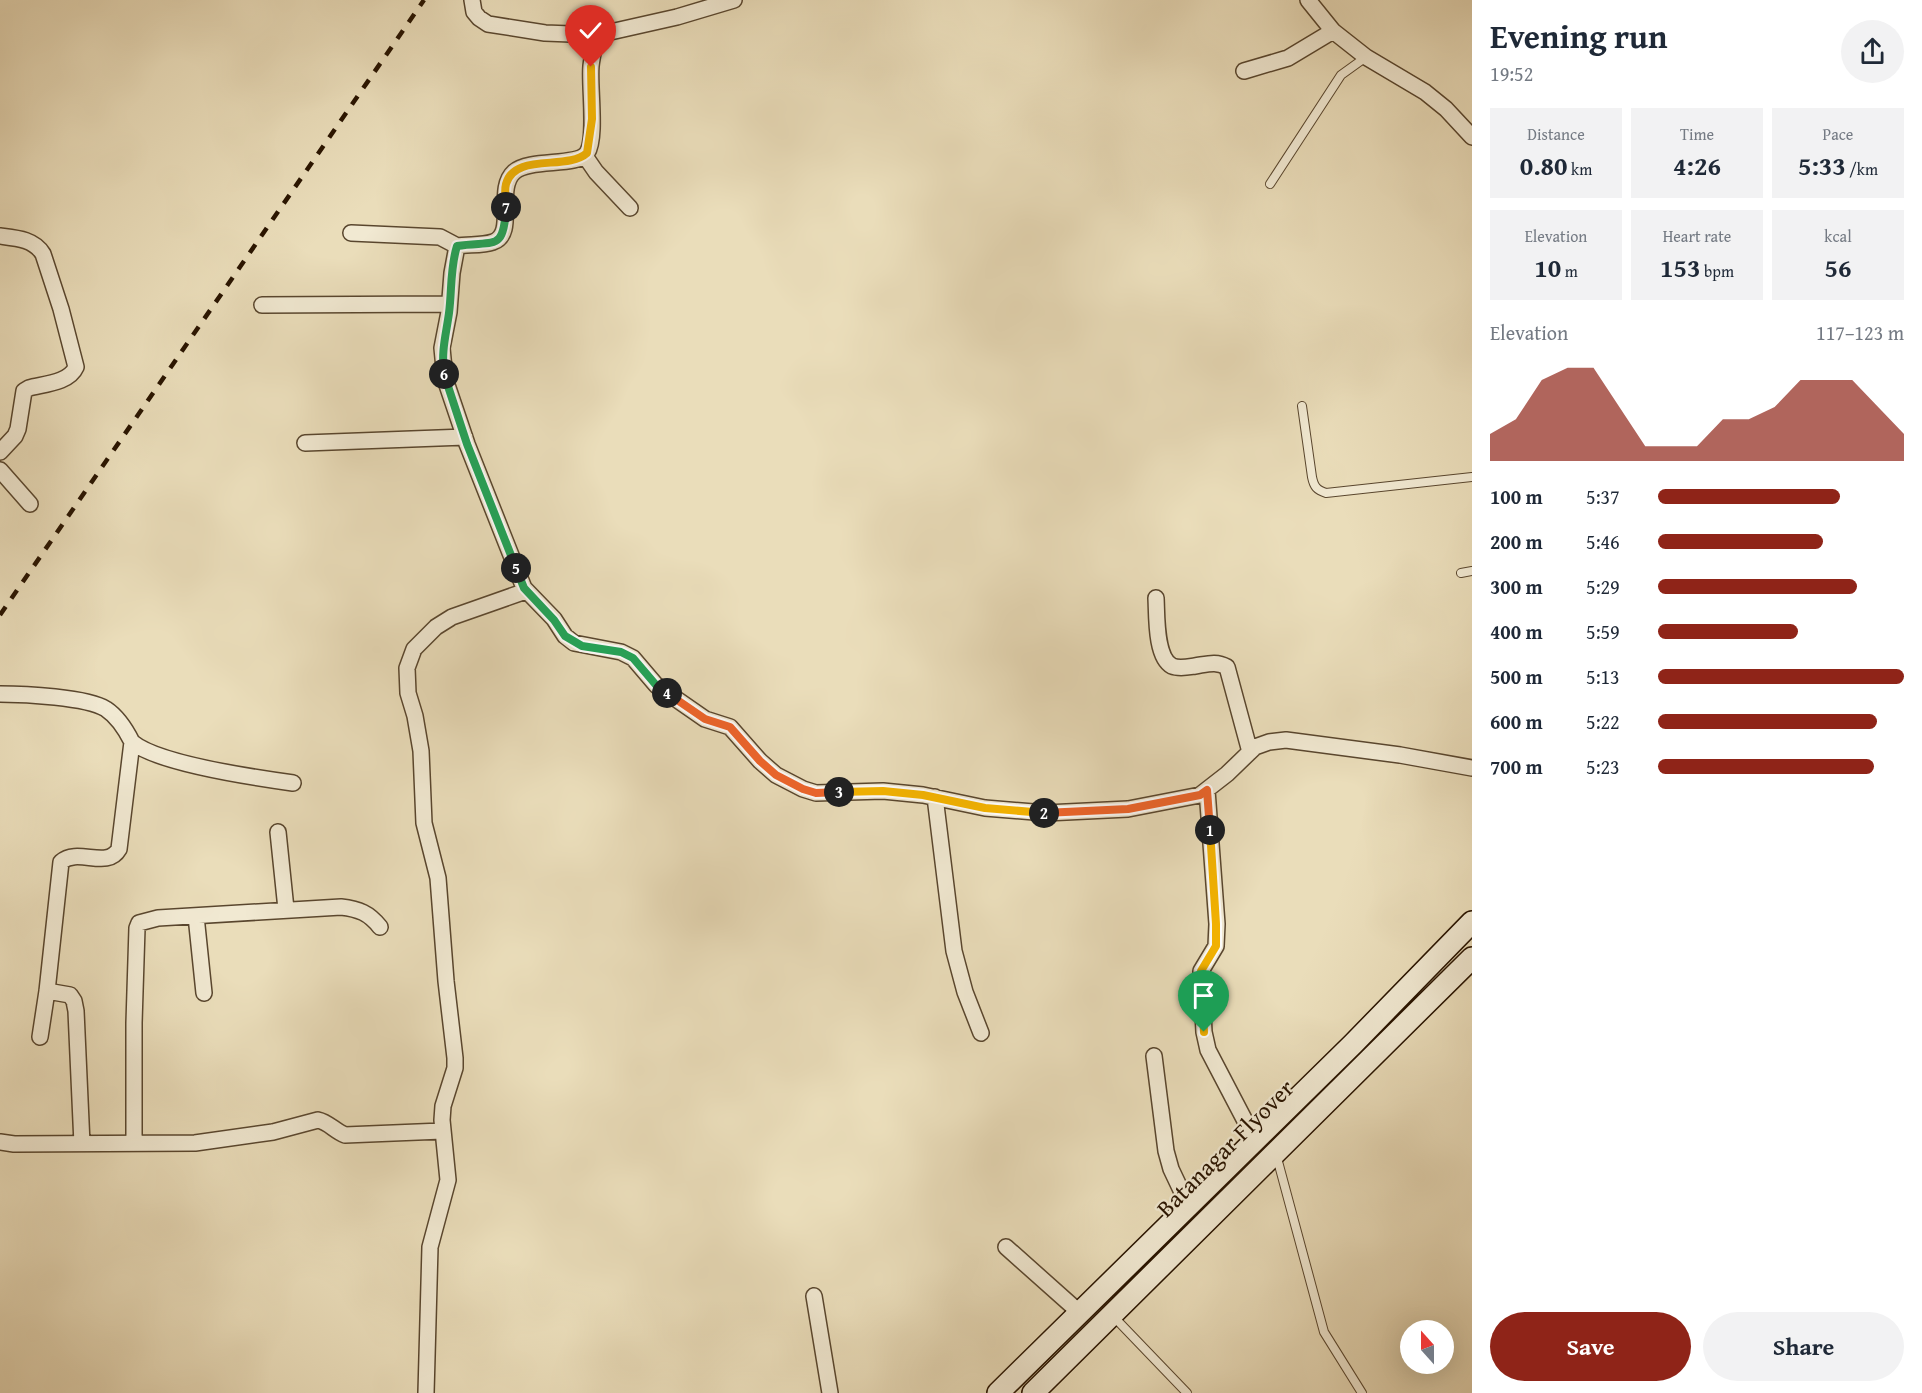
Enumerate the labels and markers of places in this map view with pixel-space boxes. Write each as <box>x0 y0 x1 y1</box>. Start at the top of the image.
pin <box>565 5 616 67</box>
pin: 7 <box>491 192 521 222</box>
pin: 6 <box>429 359 459 389</box>
pin: 5 <box>501 553 531 583</box>
pin: 4 <box>652 678 682 708</box>
pin: 3 <box>824 777 854 807</box>
pin: 2 <box>1029 798 1059 828</box>
pin: 1 <box>1195 815 1225 845</box>
pin <box>1178 970 1229 1032</box>

